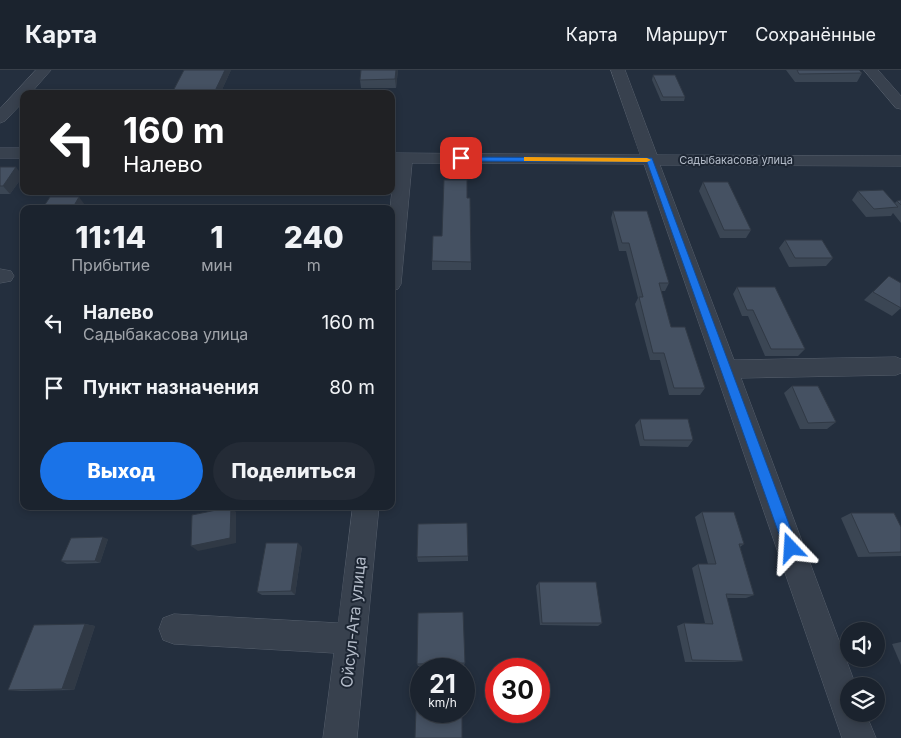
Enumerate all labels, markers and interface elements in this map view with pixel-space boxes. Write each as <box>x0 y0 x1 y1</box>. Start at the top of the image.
text: Карта <box>25 20 97 49</box>
text: Карта <box>566 24 618 45</box>
text: Маршрут <box>646 24 727 45</box>
text: Сохранённые <box>755 24 876 45</box>
text: 160 m <box>123 109 225 151</box>
icon: left <box>40 110 105 175</box>
pin <box>440 137 482 179</box>
icon: arrive <box>447 144 475 172</box>
text: Налево <box>123 151 203 177</box>
street label: Садыбакасова улица <box>679 153 793 167</box>
text: 11:14 <box>75 219 146 255</box>
text: 1 <box>210 219 224 255</box>
text: 240 <box>284 219 344 255</box>
text: Прибытие <box>71 255 150 275</box>
text: мин <box>201 255 233 275</box>
text: m <box>307 255 321 275</box>
text: Налево <box>83 301 154 324</box>
icon: left <box>40 309 68 337</box>
text: 160 m <box>322 311 375 334</box>
text: Садыбакасова улица <box>83 324 248 344</box>
icon: arrive <box>40 374 68 402</box>
text: Пункт назначения <box>83 376 259 399</box>
text: 80 m <box>329 376 375 399</box>
button: Выход <box>40 442 203 500</box>
button: Поделиться <box>213 442 375 500</box>
position arrow <box>764 521 816 573</box>
street label: Ойсул-Ата улица <box>336 555 370 689</box>
map controls <box>840 622 885 722</box>
button: sound <box>840 622 885 667</box>
speed limit sign: 30 <box>485 658 550 723</box>
text: 21 <box>429 669 456 699</box>
button: layers <box>840 677 885 722</box>
text: km/h <box>428 695 457 710</box>

